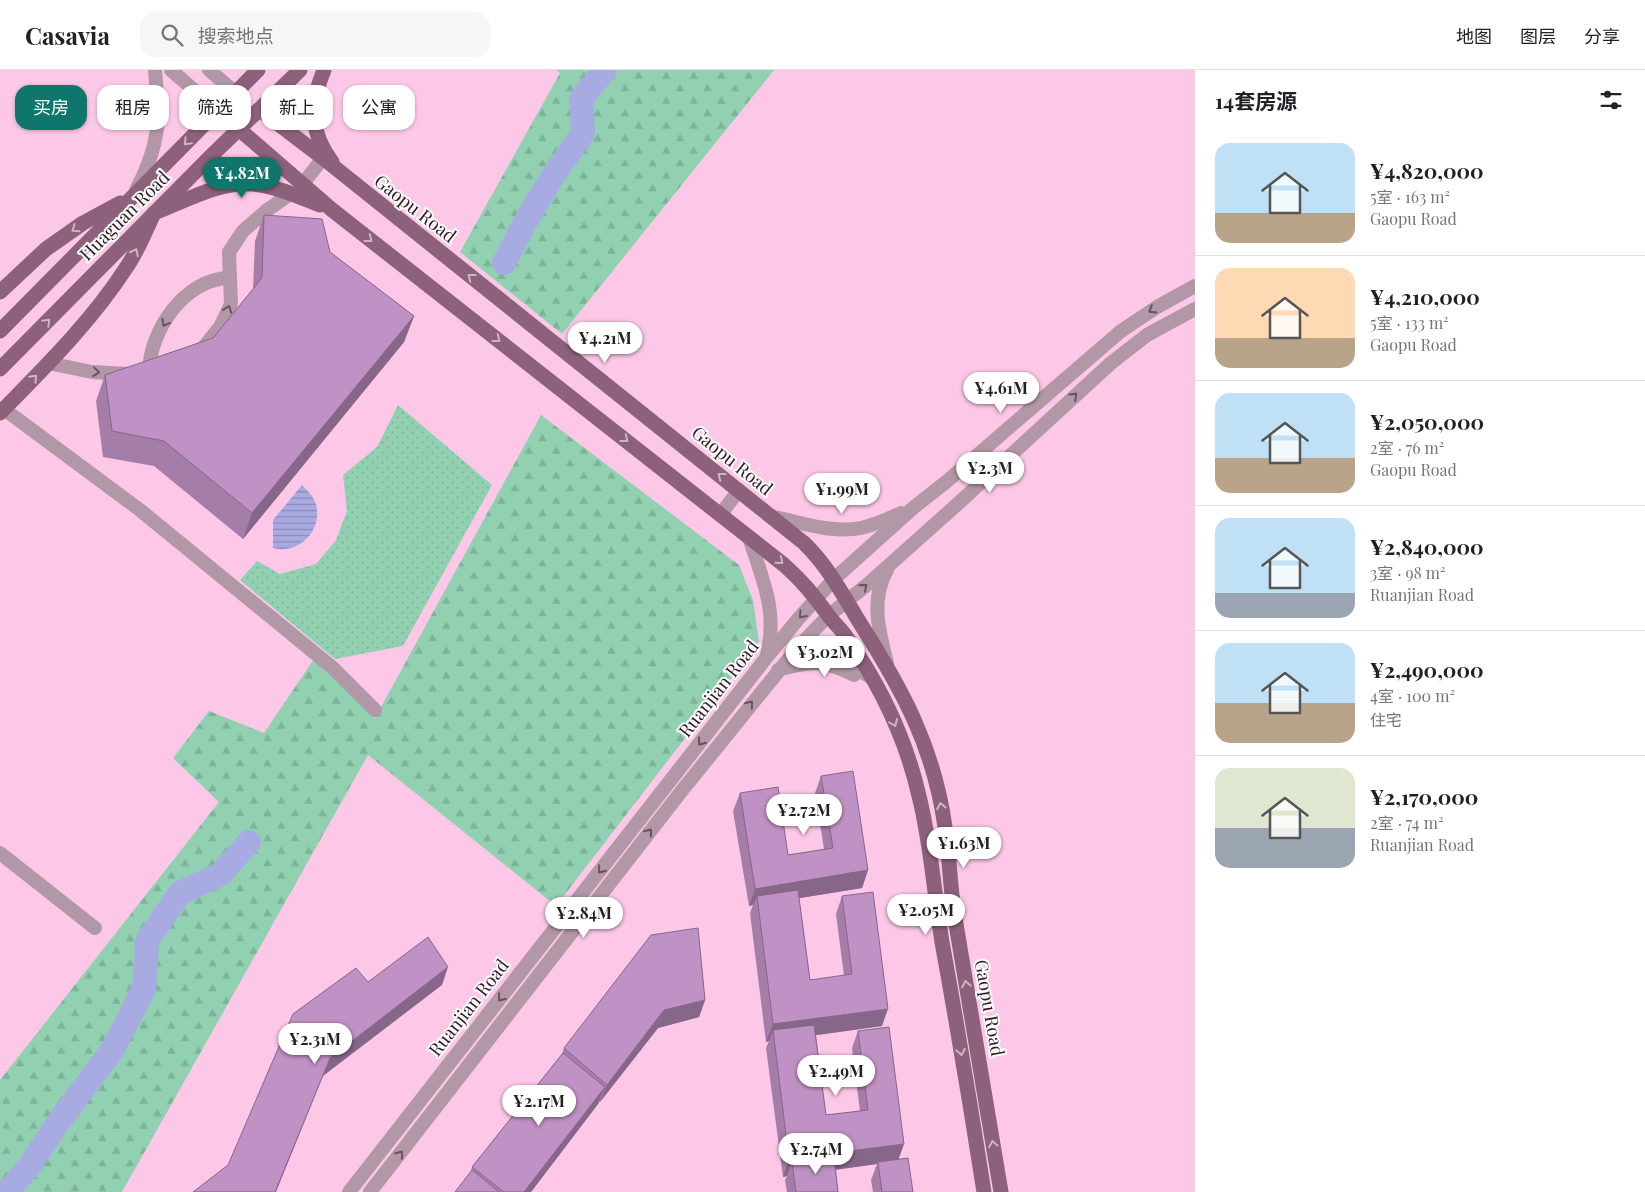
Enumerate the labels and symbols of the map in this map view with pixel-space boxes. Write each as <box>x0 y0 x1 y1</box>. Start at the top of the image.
one-way arrow <box>184 136 193 145</box>
pin: ¥4.82M <box>201 156 283 199</box>
street label: Huaguan Road <box>74 165 175 265</box>
street label: Gaopu Road <box>370 169 462 248</box>
one-way arrow <box>71 223 81 232</box>
one-way arrow <box>363 233 372 241</box>
one-way arrow <box>129 248 139 257</box>
one-way arrow <box>467 273 476 282</box>
one-way arrow <box>1149 304 1158 313</box>
one-way arrow <box>222 305 232 314</box>
one-way arrow <box>161 318 171 327</box>
one-way arrow <box>41 319 50 328</box>
pin: ¥4.21M <box>564 322 646 364</box>
one-way arrow <box>491 333 500 341</box>
one-way arrow <box>92 366 100 377</box>
pin: ¥4.61M <box>960 372 1042 414</box>
one-way arrow <box>28 375 37 384</box>
one-way arrow <box>1069 392 1078 401</box>
street label: Gaopu Road <box>687 420 779 501</box>
one-way arrow <box>619 433 629 442</box>
pin: ¥2.3M <box>955 452 1025 494</box>
pin: ¥1.99M <box>801 472 883 515</box>
one-way arrow <box>717 473 727 482</box>
one-way arrow <box>774 556 783 564</box>
one-way arrow <box>858 584 867 593</box>
one-way arrow <box>799 609 808 618</box>
street label: Ruanjian Road <box>673 634 764 742</box>
pin: ¥3.02M <box>784 636 866 678</box>
one-way arrow <box>745 701 753 710</box>
one-way arrow <box>887 718 898 727</box>
one-way arrow <box>698 736 706 745</box>
pin: ¥2.72M <box>763 794 845 836</box>
one-way arrow <box>936 801 947 810</box>
pin: ¥1.63M <box>923 826 1005 869</box>
one-way arrow <box>644 829 652 838</box>
one-way arrow <box>598 864 606 873</box>
pin: ¥2.05M <box>885 894 967 936</box>
pin: ¥2.84M <box>543 896 625 939</box>
street label: Ruanjian Road <box>423 953 514 1061</box>
street label: Gaopu Road <box>970 958 1010 1059</box>
one-way arrow <box>961 979 971 988</box>
one-way arrow <box>497 993 506 1002</box>
pin: ¥2.31M <box>274 1022 356 1065</box>
one-way arrow <box>956 1048 966 1057</box>
pin: ¥2.49M <box>795 1054 877 1097</box>
pin: ¥2.17M <box>498 1084 580 1127</box>
pin: ¥2.74M <box>775 1132 857 1175</box>
one-way arrow <box>988 1140 998 1148</box>
one-way arrow <box>394 1151 402 1160</box>

